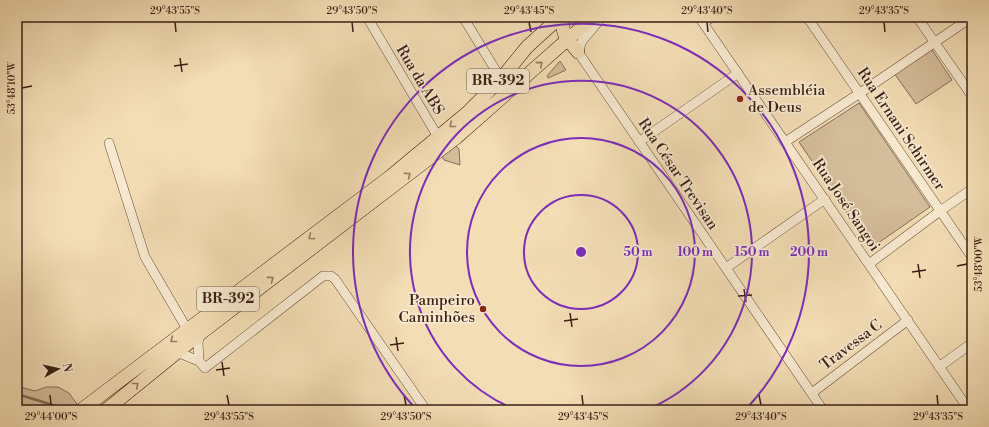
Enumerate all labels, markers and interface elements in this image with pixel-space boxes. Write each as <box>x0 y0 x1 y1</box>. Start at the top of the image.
text: 29°43'55"S <box>150 5 200 17</box>
text: 29°43'50"S <box>327 5 378 17</box>
text: 29°43'45"S <box>504 5 554 17</box>
text: 29°43'40"S <box>681 5 733 17</box>
text: 29°43'35"S <box>859 5 909 17</box>
street label: Rua da ABS <box>392 42 448 118</box>
text: 53°48'10"W <box>6 61 18 114</box>
one-way arrow <box>535 62 542 69</box>
street label: Rua Ernani Schirmer <box>853 64 949 194</box>
road number: BR-392 <box>467 69 529 93</box>
place label: Assembléia de Deus <box>747 81 826 117</box>
marker: Assembléia de Deus <box>735 94 745 104</box>
street label: Rua César Trevisan <box>634 115 722 233</box>
one-way arrow <box>450 120 457 127</box>
street label: Rua José Sangoi <box>808 155 884 255</box>
one-way arrow <box>404 172 411 180</box>
one-way arrow <box>308 232 315 239</box>
text: 53°48'00"W <box>973 235 985 292</box>
centre of rings <box>574 245 588 259</box>
text: 50 m <box>623 245 653 260</box>
text: 100 m <box>677 245 713 260</box>
text: 150 m <box>735 245 769 260</box>
text: 200 m <box>790 245 828 260</box>
one-way arrow <box>267 277 274 284</box>
road number: BR-392 <box>197 287 259 311</box>
place label: Pampeiro Caminhões <box>399 291 475 327</box>
marker: Pampeiro Caminhões <box>478 304 488 314</box>
street label: Travessa C <box>816 316 886 374</box>
one-way arrow <box>171 335 178 342</box>
north arrow <box>38 349 78 389</box>
text: N <box>59 362 74 373</box>
one-way arrow <box>131 383 138 390</box>
text: 29°44'00"S <box>25 411 78 423</box>
text: 29°43'55"S <box>204 411 254 423</box>
text: 29°43'50"S <box>381 411 432 423</box>
text: 29°43'45"S <box>558 411 608 423</box>
text: 29°43'40"S <box>735 411 787 423</box>
text: 29°43'35"S <box>913 411 963 423</box>

